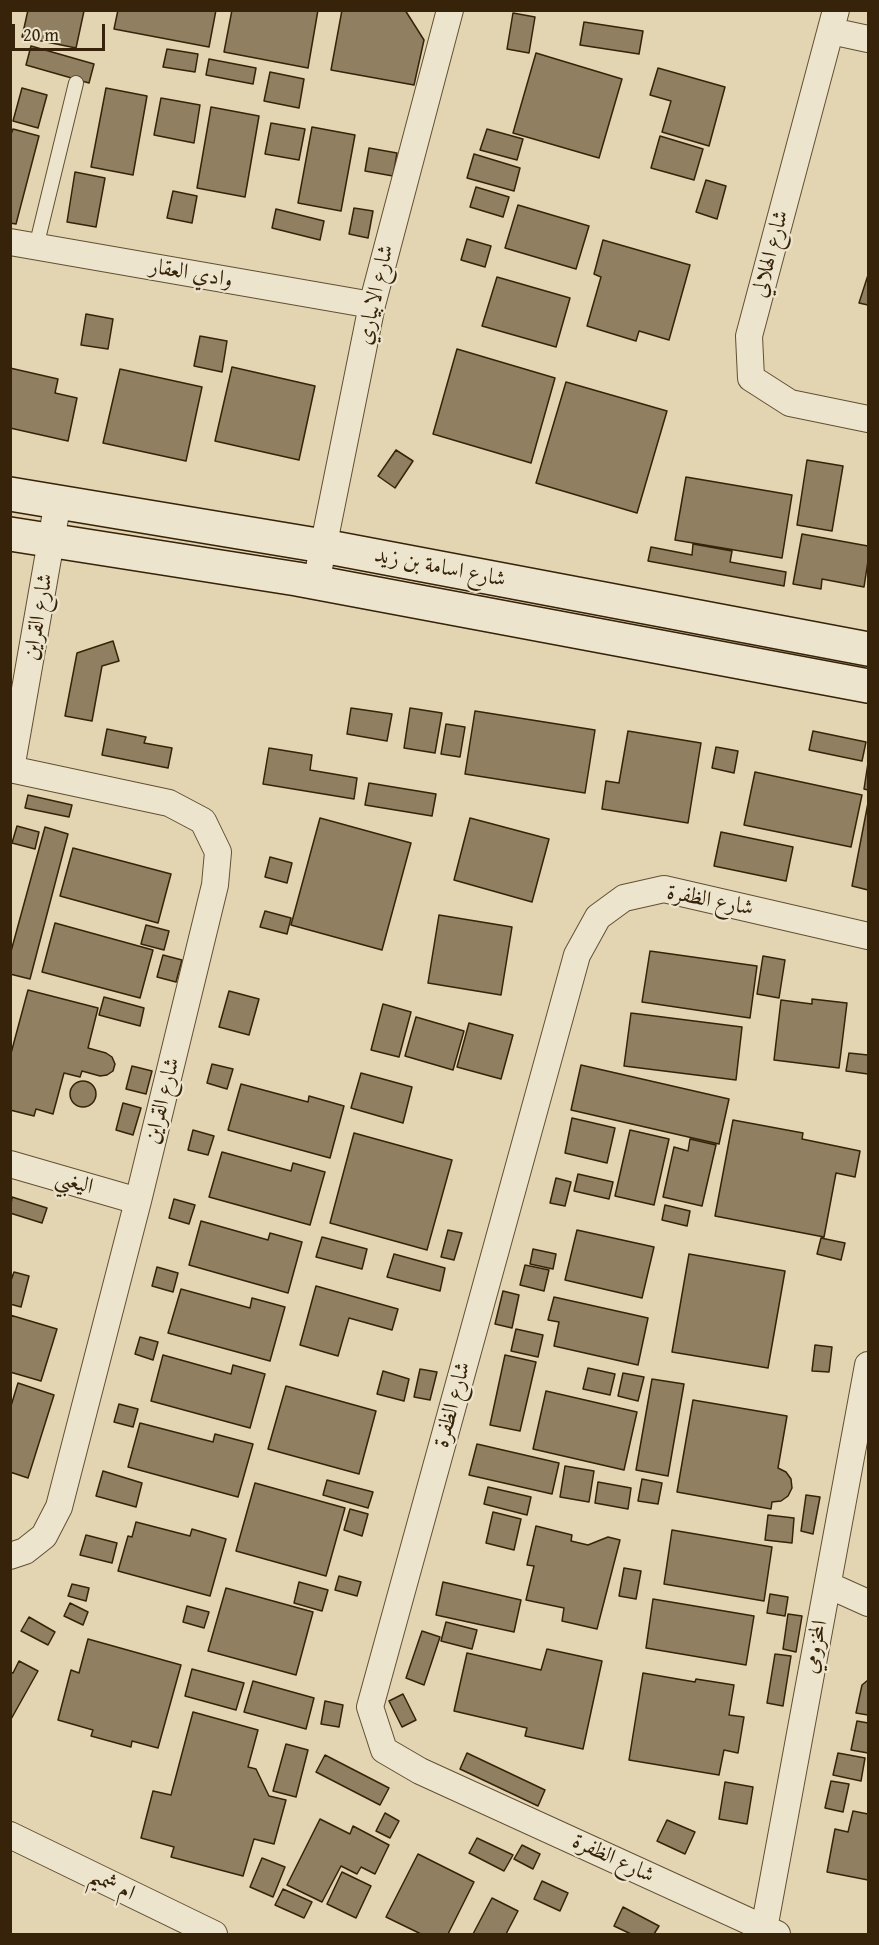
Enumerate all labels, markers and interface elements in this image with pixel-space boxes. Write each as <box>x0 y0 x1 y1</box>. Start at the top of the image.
scale bar <box>15 12 108 50</box>
text: 20 m <box>23 21 59 48</box>
street label: شارع الهلالي <box>747 208 795 300</box>
street label: شارع الابياري <box>352 242 400 348</box>
street label: وادي العقار <box>147 254 235 294</box>
street label: شارع اسامة بن زيد <box>372 542 508 594</box>
street label: شارع القراين <box>18 571 60 663</box>
street label: شارع الظفرة <box>664 880 756 922</box>
street label: شارع القراين <box>140 1055 186 1147</box>
street label: اليغبي <box>52 1165 96 1201</box>
street label: شارع الظفرة <box>429 1359 477 1451</box>
street label: المخزومي <box>798 1618 834 1676</box>
street label: شارع الظفرة <box>568 1828 658 1890</box>
street label: ام شميم <box>85 1863 139 1907</box>

